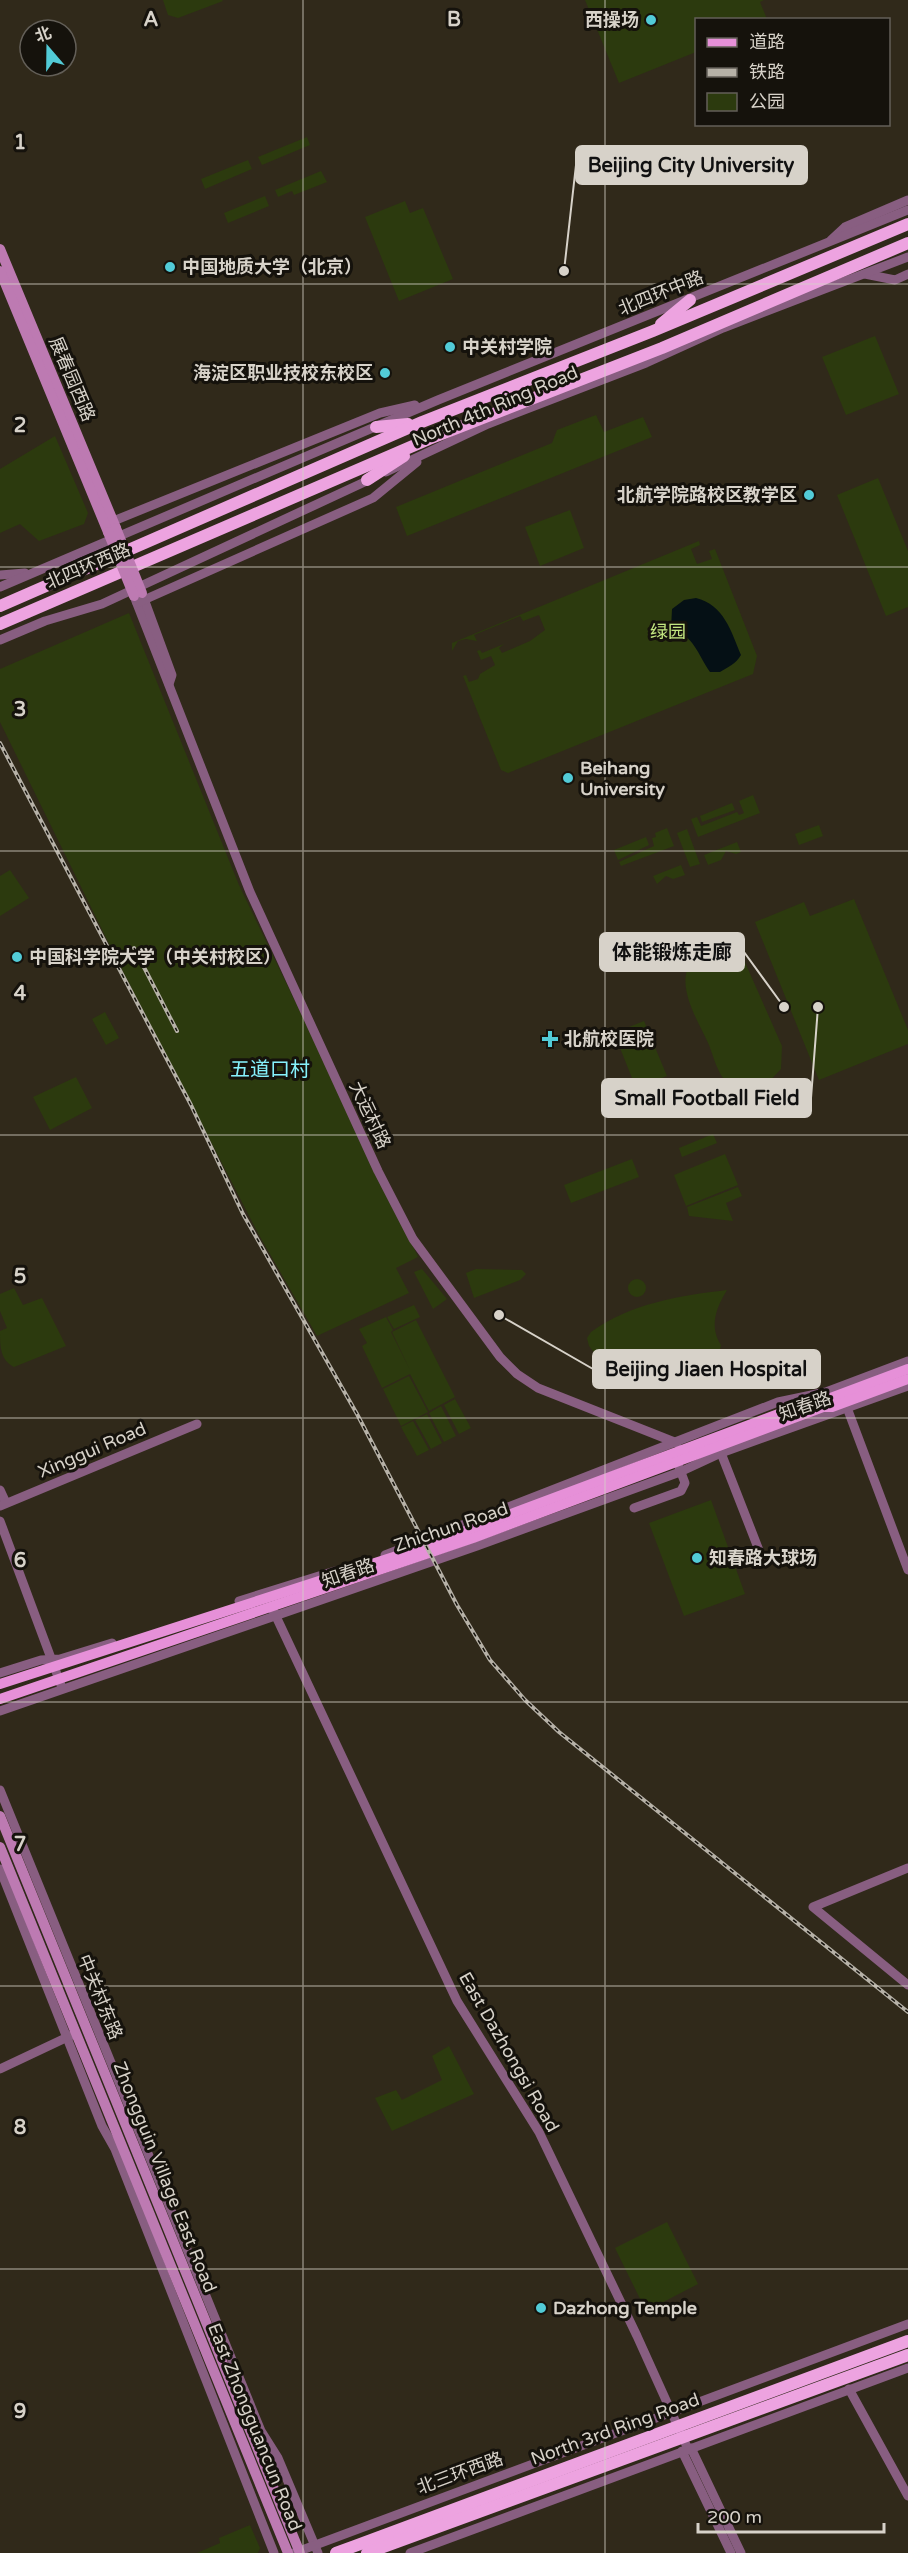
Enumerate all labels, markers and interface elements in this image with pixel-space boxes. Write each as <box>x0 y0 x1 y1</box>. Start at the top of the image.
text: A <box>144 8 159 32</box>
text: B <box>447 8 461 32</box>
place label: 西操场 <box>585 9 639 31</box>
marker: 西操场 <box>644 13 658 27</box>
north arrow <box>18 18 78 78</box>
legend <box>695 18 890 126</box>
text: 北 <box>32 23 54 47</box>
text: 道路 <box>749 31 785 53</box>
text: 铁路 <box>749 61 785 83</box>
text: 公园 <box>749 91 785 113</box>
text: 1 <box>14 131 26 155</box>
callout: Beijing City University <box>576 146 807 184</box>
text: Beijing City University <box>588 154 795 178</box>
place label: 中国地质大学（北京） <box>182 256 362 278</box>
marker: 中国地质大学（北京） <box>163 260 177 274</box>
street label: 北四环中路 <box>615 266 707 320</box>
street label: 展春园西路 <box>44 333 100 425</box>
place label: 中关村学院 <box>462 336 552 358</box>
marker: 中关村学院 <box>443 340 457 354</box>
street label: North 4th Ring Road <box>409 361 581 451</box>
place label: 海淀区职业技校东校区 <box>193 362 373 384</box>
marker: 海淀区职业技校东校区 <box>378 366 392 380</box>
text: 2 <box>14 414 26 438</box>
place label: 北航学院路校区教学区 <box>617 484 797 506</box>
marker: 北航学院路校区教学区 <box>802 488 816 502</box>
street label: 北四环西路 <box>42 538 134 594</box>
park label: 绿园 <box>650 621 686 643</box>
text: 3 <box>14 698 26 722</box>
place label: Beihang University <box>580 757 665 800</box>
marker: Beihang University <box>561 771 575 785</box>
callout: 体能锻炼走廊 <box>600 933 744 971</box>
text: 体能锻炼走廊 <box>612 941 732 965</box>
place label: 中国科学院大学（中关村校区） <box>29 946 281 968</box>
marker: 中国科学院大学（中关村校区） <box>10 950 24 964</box>
text: 4 <box>14 982 27 1006</box>
place label: 北航校医院 <box>564 1028 654 1050</box>
marker: 北航校医院 <box>541 1030 559 1048</box>
district label: 五道口村 <box>230 1058 310 1082</box>
street label: 大运村路 <box>345 1078 395 1152</box>
callout: Small Football Field <box>602 1079 811 1117</box>
text: Small Football Field <box>614 1087 800 1111</box>
text: 5 <box>14 1265 26 1289</box>
callout: Beijing Jiaen Hospital <box>593 1350 820 1388</box>
text: Beijing Jiaen Hospital <box>605 1358 807 1382</box>
street label: 知春路 <box>776 1387 834 1425</box>
street label: Xinggui Road <box>34 1417 150 1483</box>
street label: Zhichun Road <box>391 1497 511 1557</box>
place label: 知春路大球场 <box>709 1547 817 1569</box>
text: 6 <box>14 1549 26 1573</box>
marker: 知春路大球场 <box>690 1551 704 1565</box>
street label: 知春路 <box>319 1554 377 1592</box>
text: 7 <box>14 1833 26 1857</box>
street label: 中关村东路 <box>73 1951 127 2043</box>
street label: East Dazhongsi Road <box>454 1968 564 2136</box>
street label: Zhongguin Village East Road <box>109 2058 221 2296</box>
text: 8 <box>14 2116 26 2140</box>
place label: Dazhong Temple <box>553 2297 697 2319</box>
marker: Dazhong Temple <box>534 2301 548 2315</box>
street label: East Zhongguancun Road <box>203 2320 307 2534</box>
street label: North 3rd Ring Road <box>528 2388 702 2470</box>
text: 9 <box>14 2400 26 2424</box>
street label: 北三环西路 <box>414 2447 506 2499</box>
scale bar <box>698 2496 884 2534</box>
text: 200 m <box>707 2506 762 2528</box>

